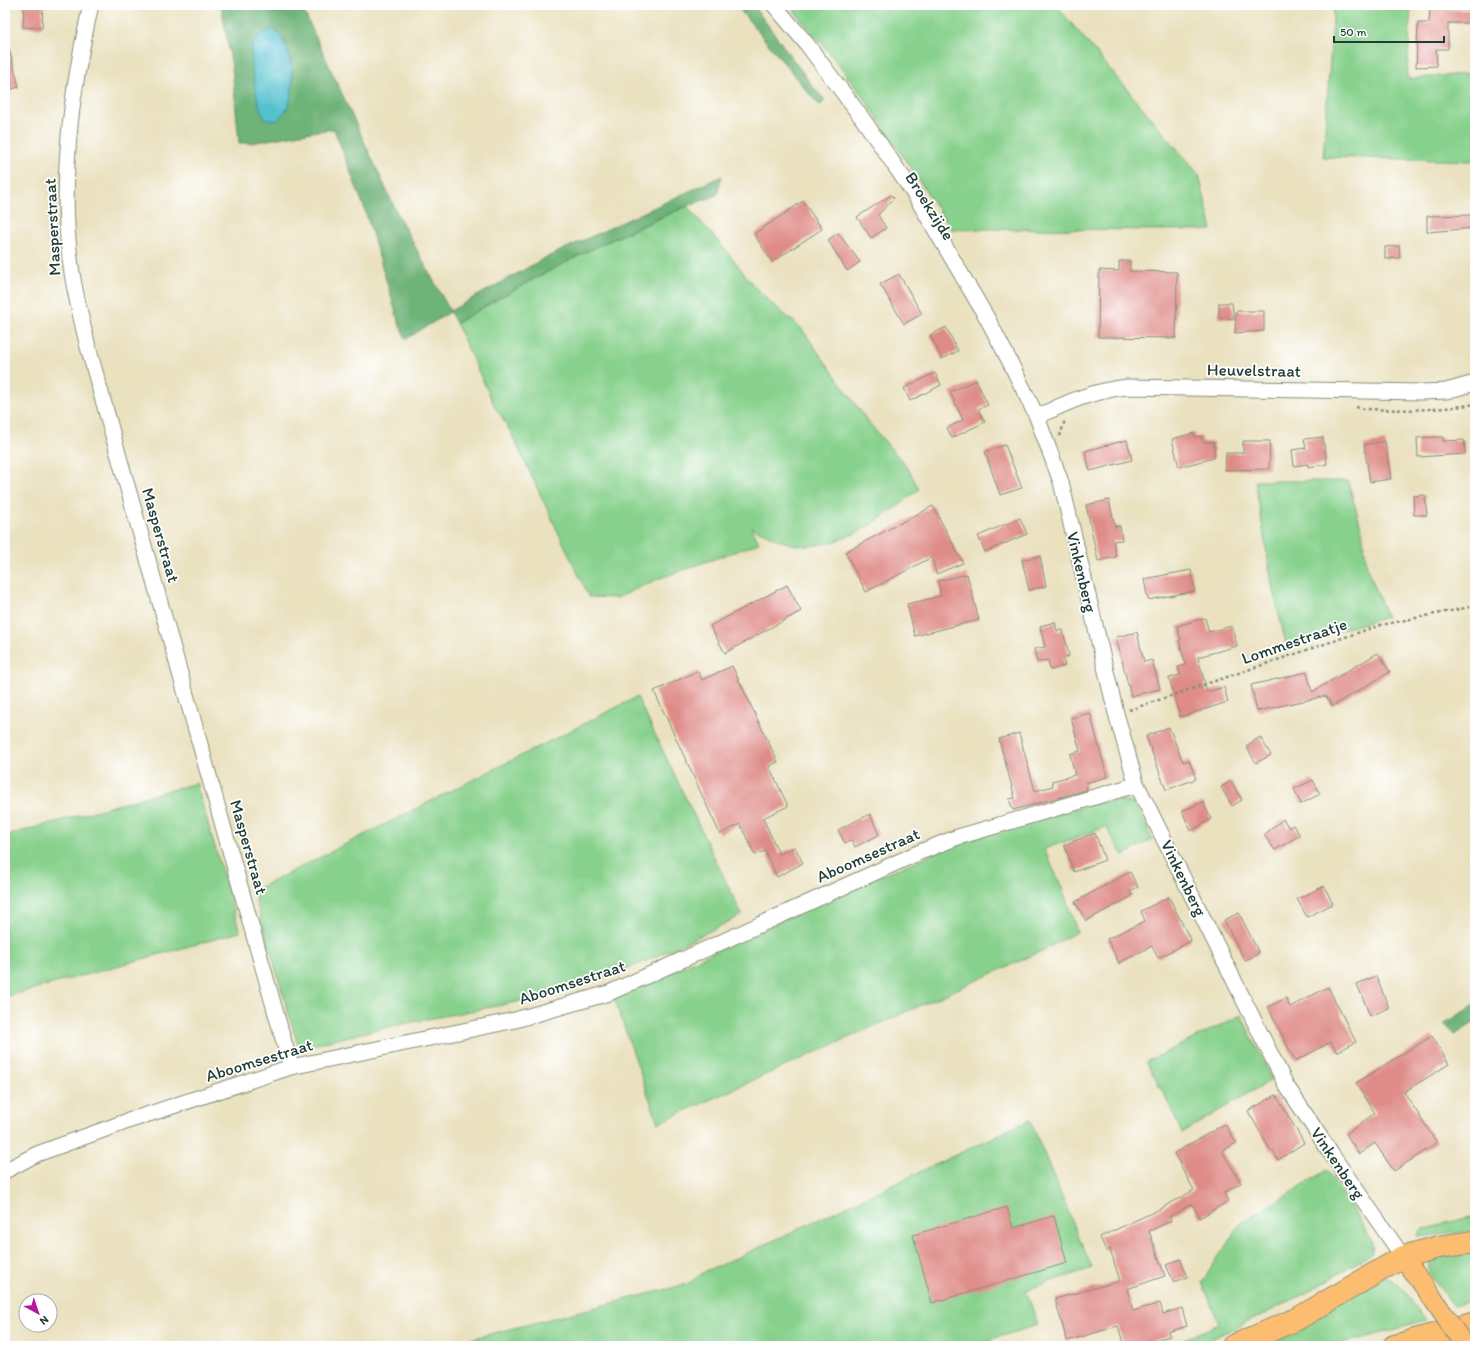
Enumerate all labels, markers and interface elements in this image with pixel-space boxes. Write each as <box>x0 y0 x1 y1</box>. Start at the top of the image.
scale bar <box>1334 18 1444 44</box>
text: 50 m <box>1340 25 1366 39</box>
street label: Broekzijde <box>901 168 959 244</box>
street label: Masperstraat <box>39 178 65 276</box>
street label: Heuvelstraat <box>1207 359 1301 381</box>
street label: Masperstraat <box>138 485 184 585</box>
street label: Vinkenberg <box>1063 530 1101 615</box>
street label: Lommestraatje <box>1239 614 1349 668</box>
street label: Masperstraat <box>226 797 272 897</box>
street label: Aboomsestraat <box>813 823 923 887</box>
street label: Vinkenberg <box>1157 837 1211 920</box>
street label: Aboomsestraat <box>516 955 628 1009</box>
street label: Aboomsestraat <box>203 1034 315 1086</box>
street label: Vinkenberg <box>1307 1123 1370 1203</box>
north arrow <box>18 1293 58 1333</box>
text: N <box>37 1313 51 1328</box>

